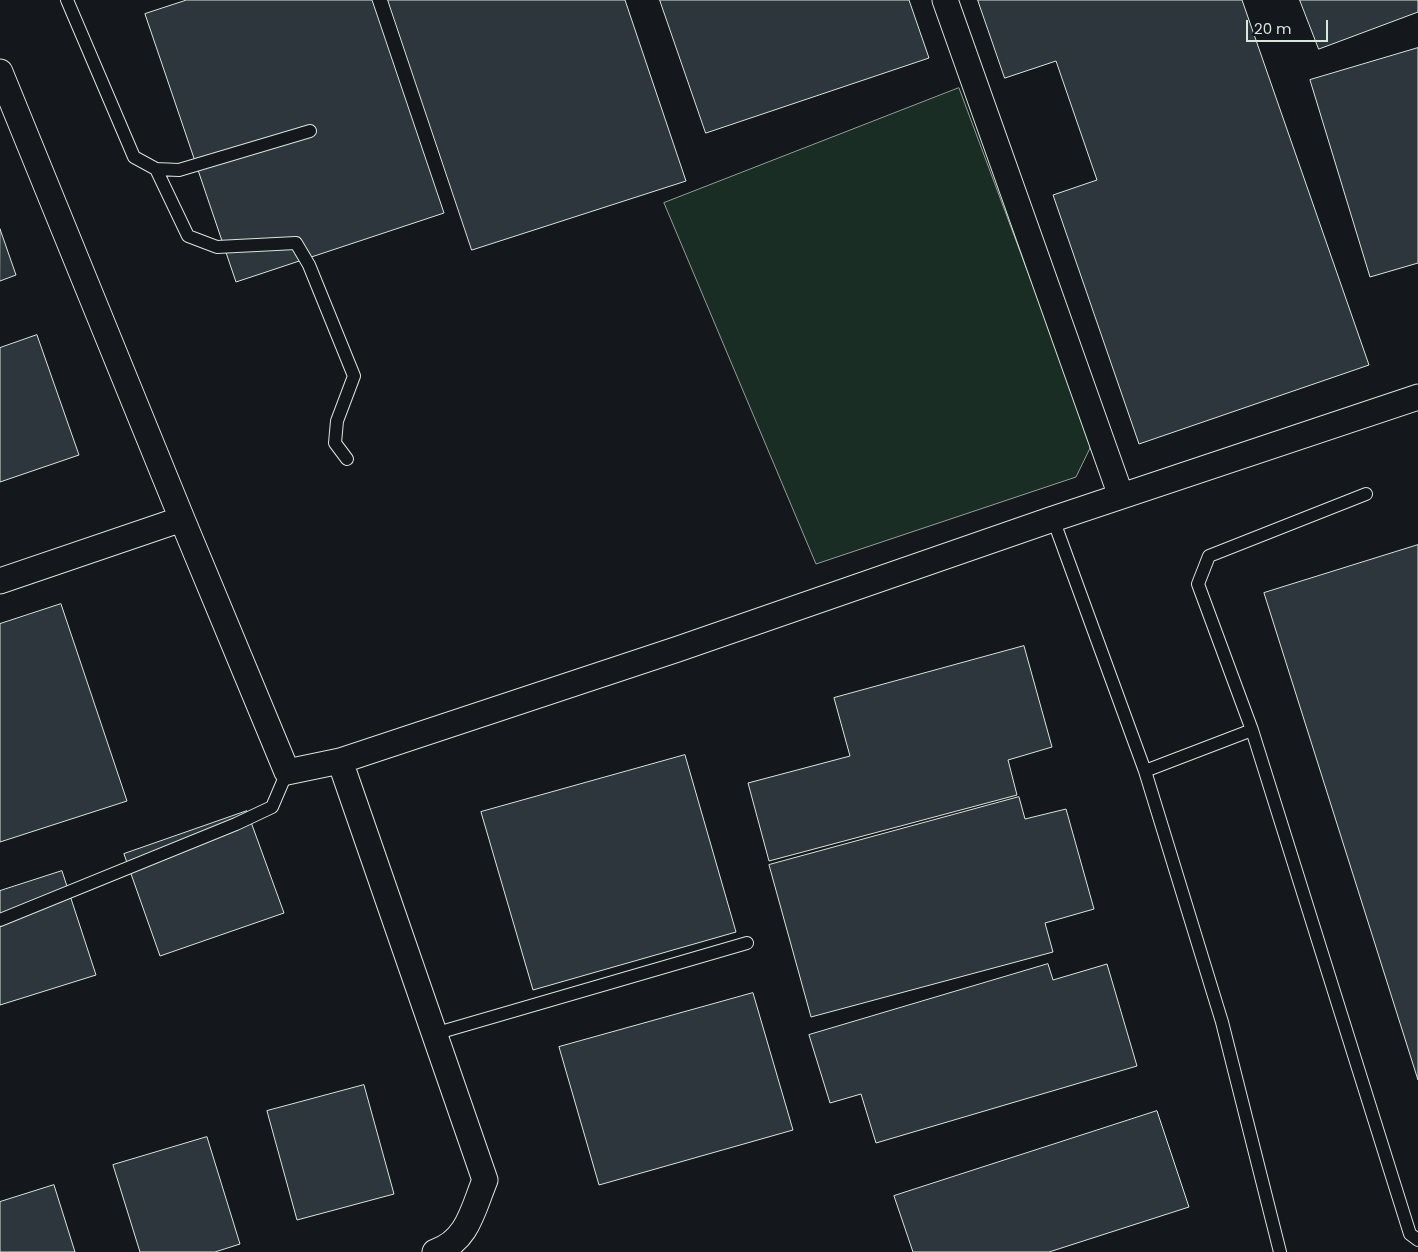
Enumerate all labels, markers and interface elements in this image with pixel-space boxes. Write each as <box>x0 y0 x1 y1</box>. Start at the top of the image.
scale bar <box>1248 10 1330 42</box>
text: 20 m <box>1254 18 1292 39</box>

